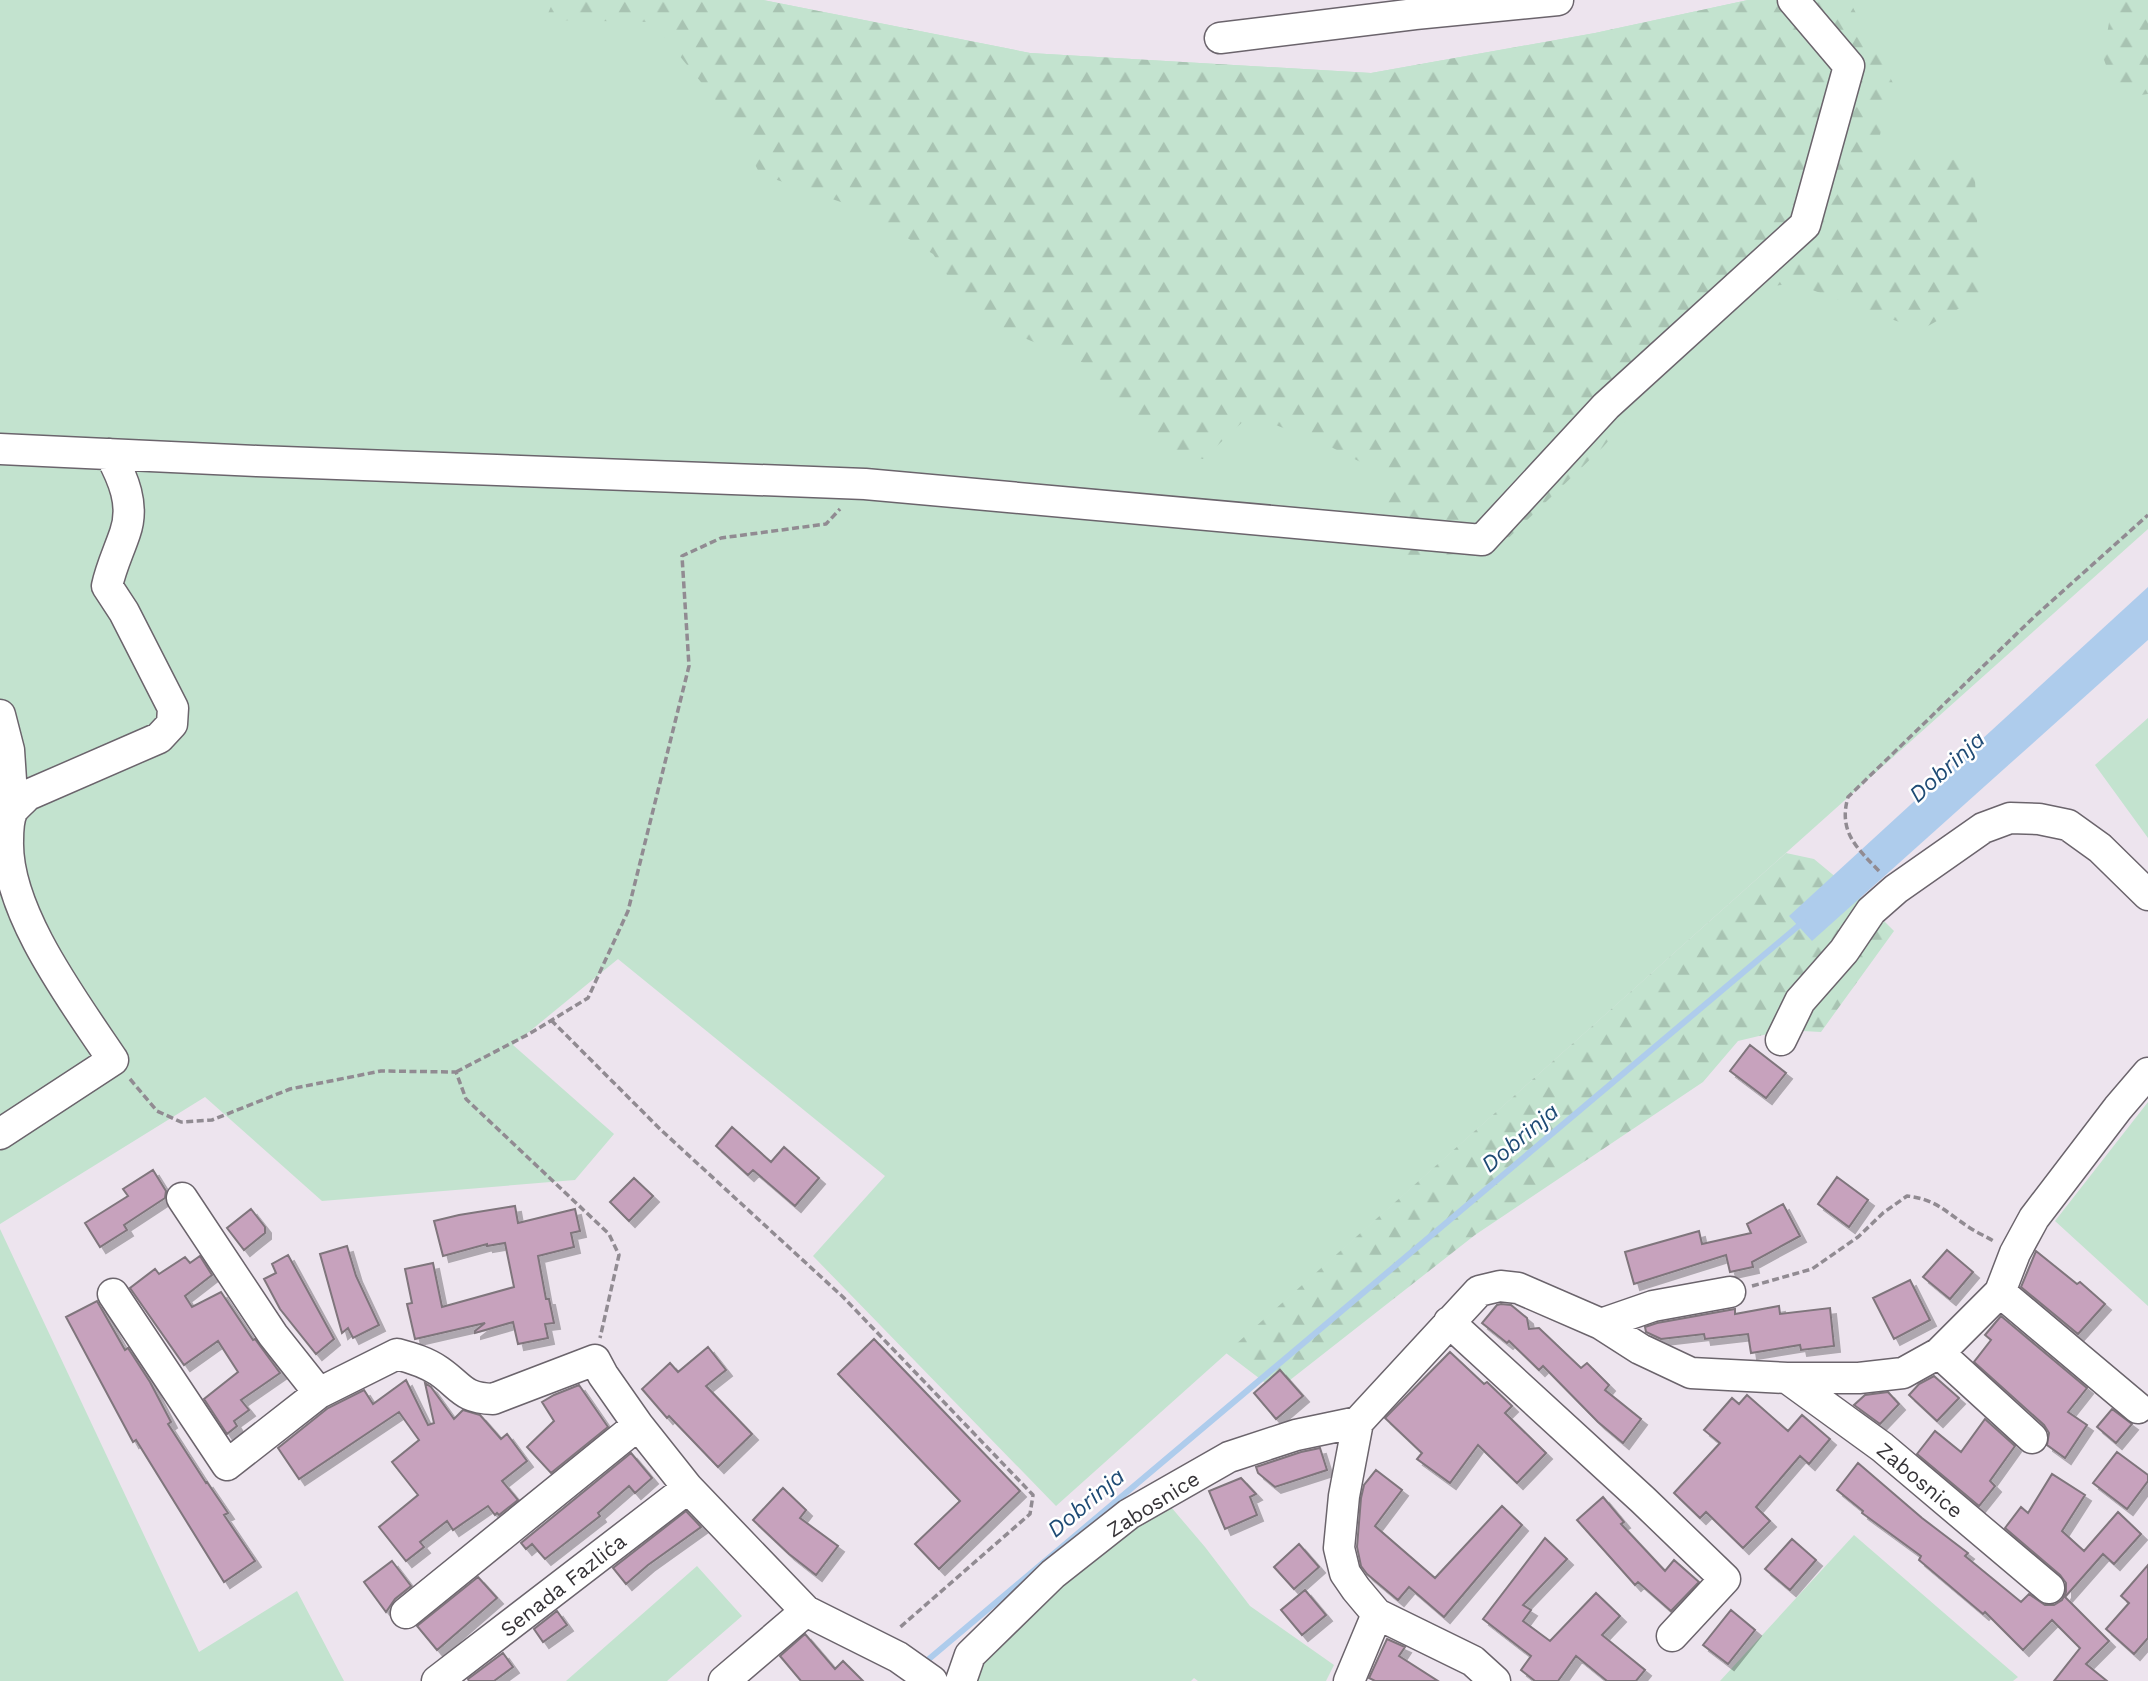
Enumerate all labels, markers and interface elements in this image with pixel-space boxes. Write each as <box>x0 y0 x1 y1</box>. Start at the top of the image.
water label: Dobrinja <box>1903 726 1991 808</box>
water label: Dobrinja <box>1476 1098 1564 1178</box>
street label: Zabosnice <box>1872 1437 1968 1523</box>
water label: Dobrinja <box>1042 1463 1130 1543</box>
street label: Zabosnice <box>1102 1466 1204 1542</box>
street label: Senada Fazlića <box>495 1528 631 1642</box>

